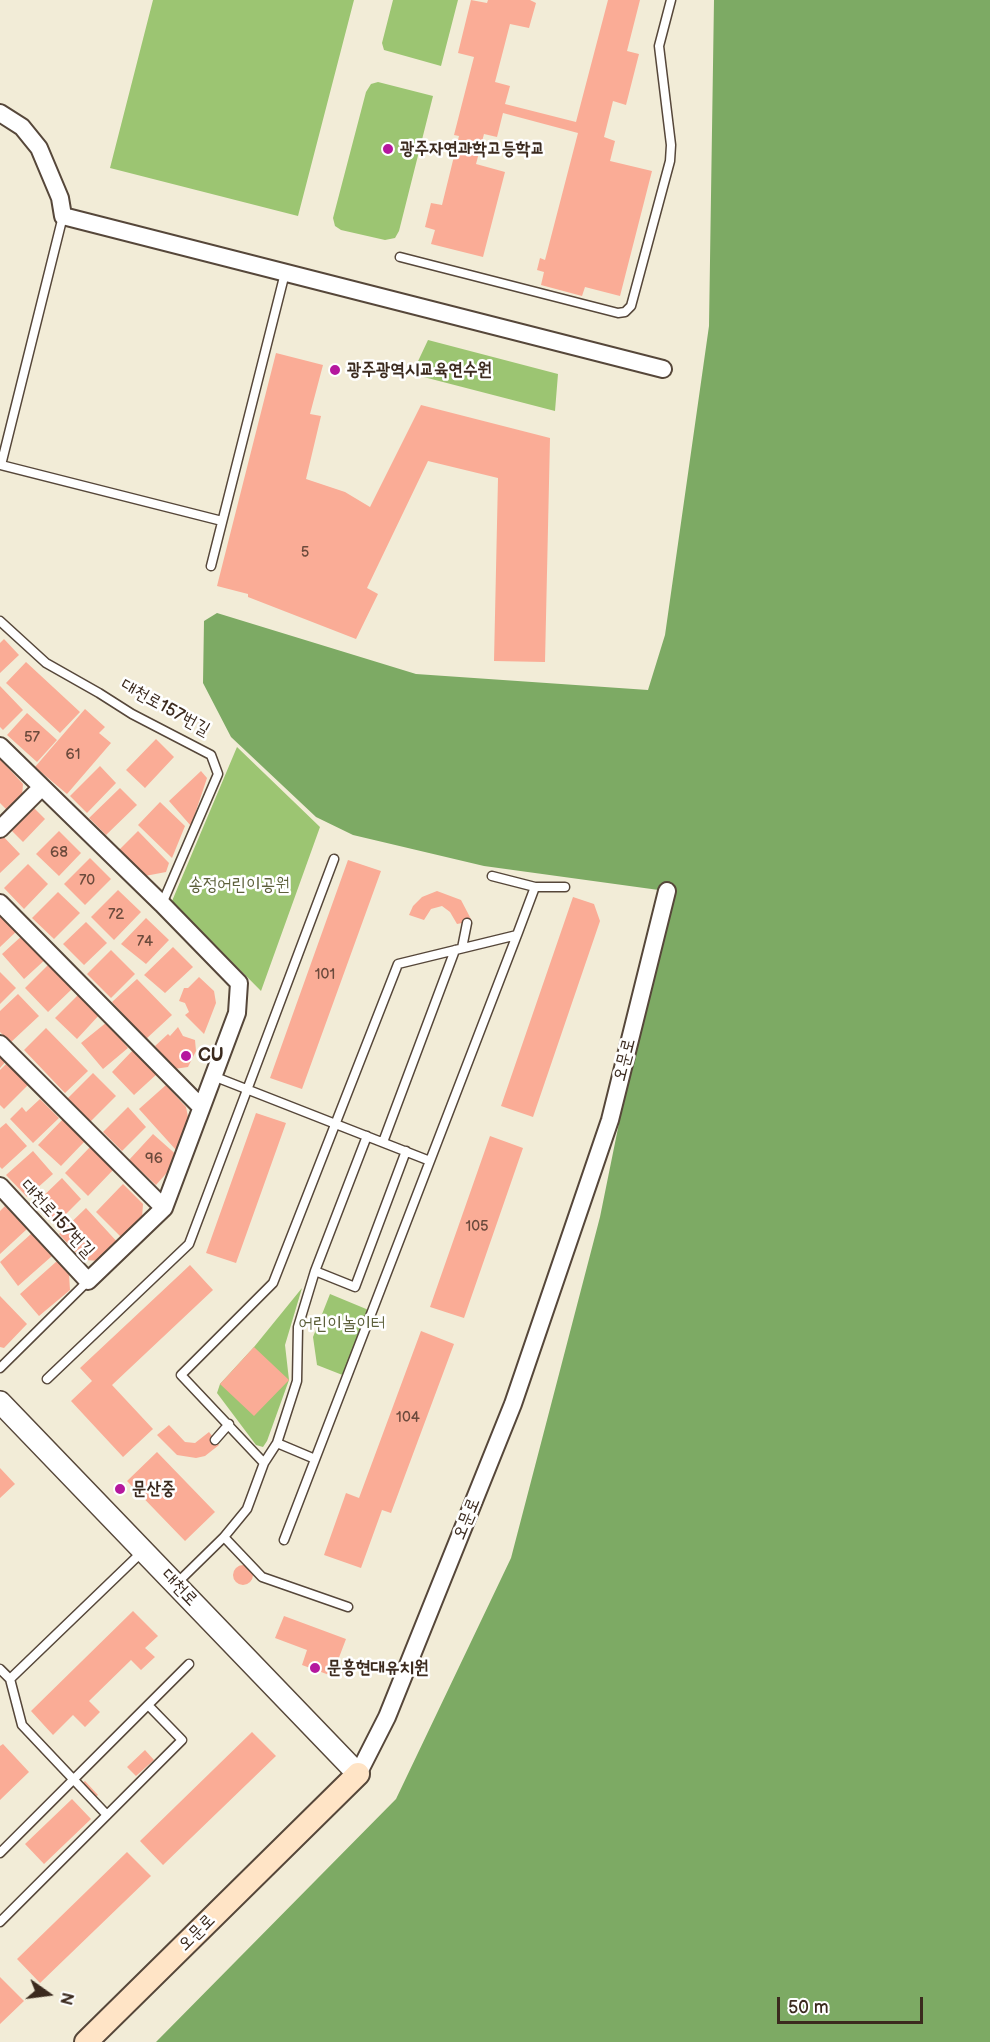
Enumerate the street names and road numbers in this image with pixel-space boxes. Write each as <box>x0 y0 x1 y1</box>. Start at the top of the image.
street label: 대천로157번길 <box>117 675 213 741</box>
street label: 오문로 <box>609 1036 641 1084</box>
street label: 대천로157번길 <box>15 1176 99 1262</box>
street label: 오문로 <box>449 1495 485 1543</box>
street label: 대천로 <box>156 1565 202 1611</box>
street label: 오문로 <box>174 1910 220 1956</box>

